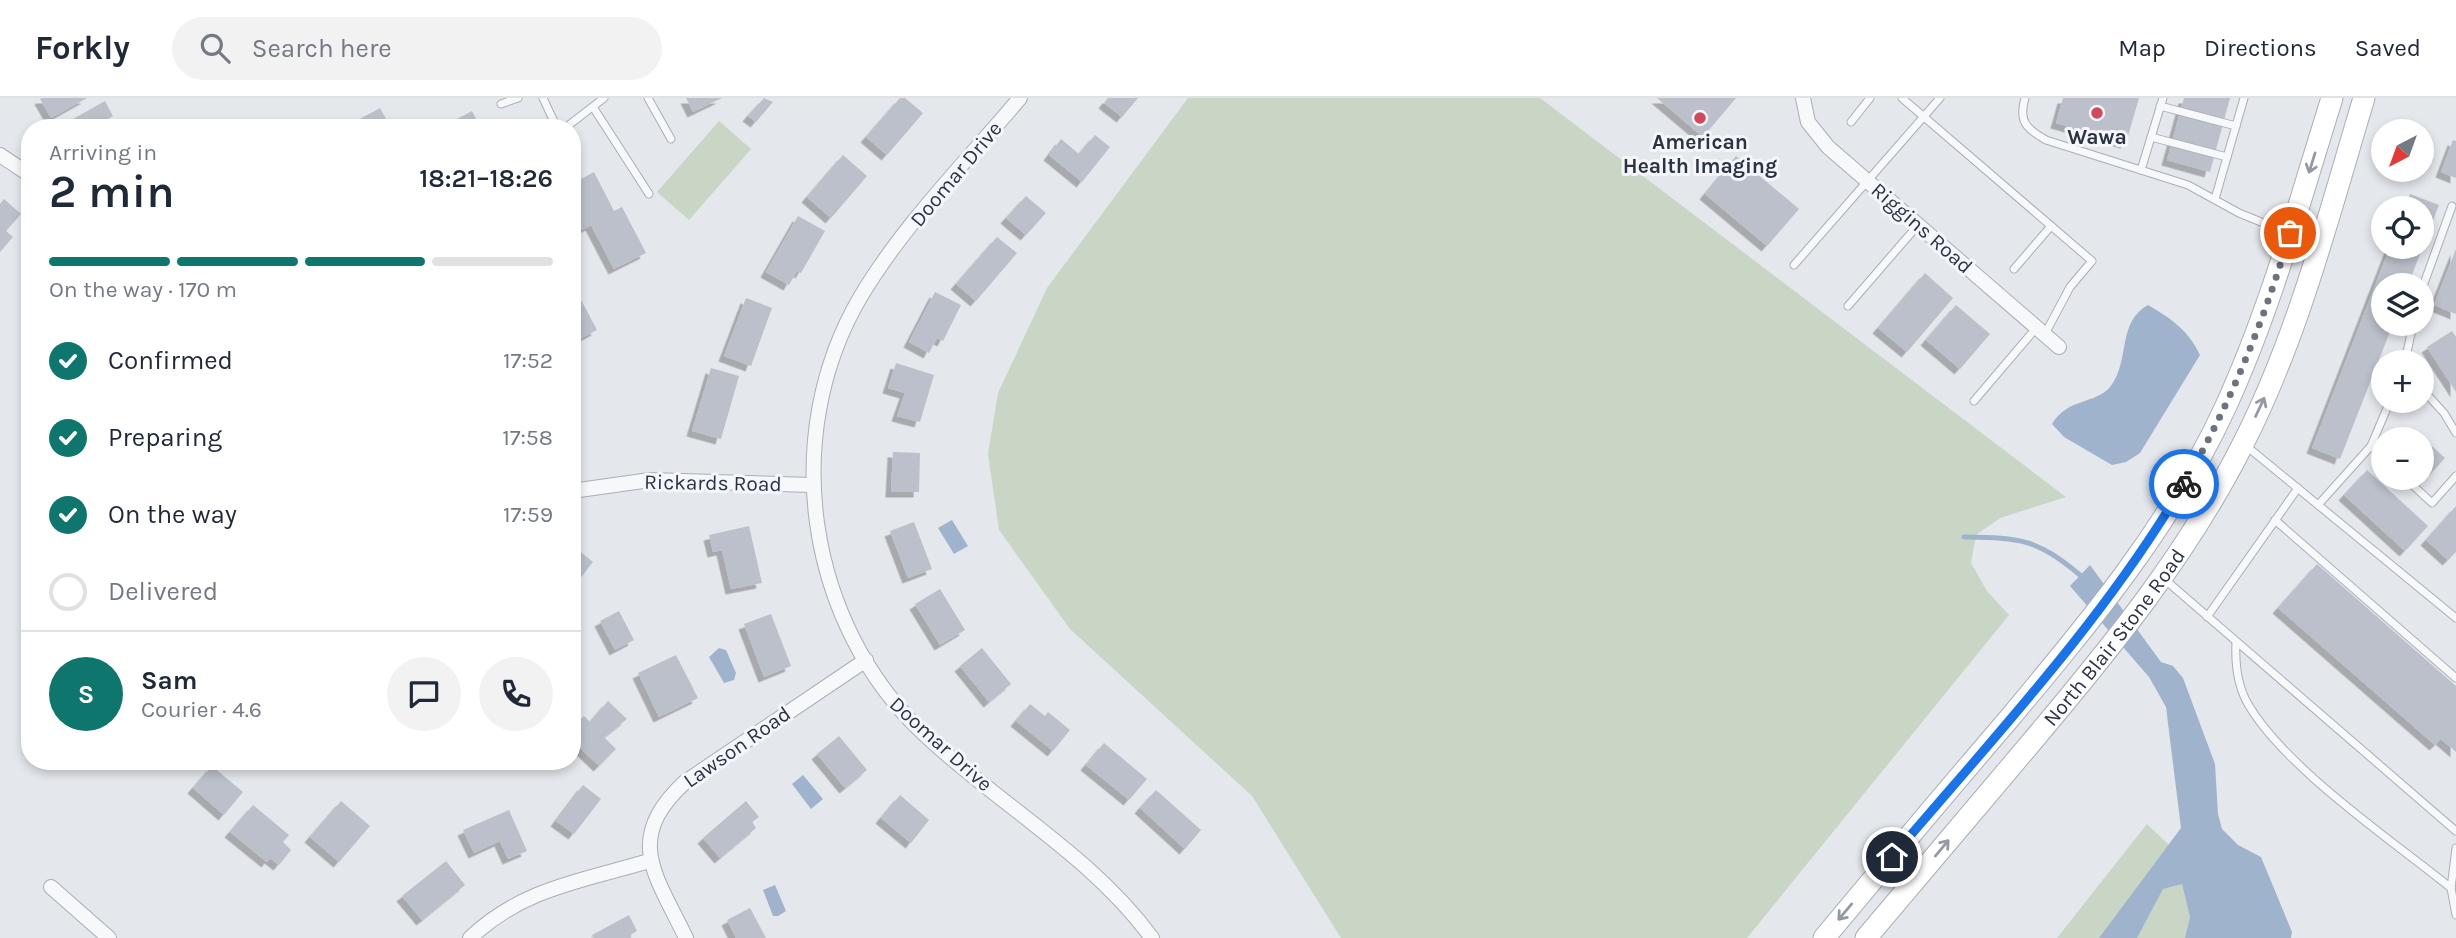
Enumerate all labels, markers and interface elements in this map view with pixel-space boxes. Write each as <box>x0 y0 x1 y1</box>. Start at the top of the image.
search box <box>172 17 662 80</box>
text: Forkly <box>35 29 130 67</box>
icon: search <box>196 29 234 67</box>
text: Search here <box>252 33 392 64</box>
text: Map <box>2118 34 2166 62</box>
text: Directions <box>2204 34 2317 62</box>
text: Saved <box>2355 34 2421 62</box>
marker: Wawa <box>2089 105 2105 121</box>
marker: American Health Imaging <box>1692 110 1708 126</box>
street label: Doomar Drive <box>905 117 1007 231</box>
north arrow <box>2371 119 2434 182</box>
map controls <box>2371 119 2434 490</box>
place label: Wawa <box>2067 125 2127 149</box>
place label: American Health Imaging <box>1623 130 1777 178</box>
text: Arriving in <box>49 139 157 166</box>
one-way arrow <box>2304 152 2317 174</box>
text: 18:21–18:26 <box>419 163 553 194</box>
text: 2 min <box>49 165 175 219</box>
street label: Riggins Road <box>1867 178 1977 278</box>
button: locate <box>2371 196 2434 259</box>
pin <box>2260 203 2320 263</box>
icon: bag <box>2271 214 2309 252</box>
button: layers <box>2371 273 2434 336</box>
text: On the way · 170 m <box>49 276 237 303</box>
icon: check <box>49 342 87 380</box>
text: Confirmed <box>108 345 233 376</box>
text: 17:52 <box>503 347 553 374</box>
button: + <box>2371 350 2434 413</box>
one-way arrow <box>2254 397 2267 419</box>
icon: check <box>49 419 87 457</box>
text: Preparing <box>108 422 222 453</box>
text: 17:58 <box>502 424 553 451</box>
button: − <box>2371 427 2434 490</box>
courier <box>2149 449 2219 519</box>
icon: bike <box>2165 465 2203 503</box>
street label: Rickards Road <box>644 470 782 496</box>
icon: check <box>49 496 87 534</box>
text: On the way <box>108 499 237 530</box>
text: 17:59 <box>503 501 553 528</box>
street label: North Blair Stone Road <box>2038 544 2190 731</box>
text: Delivered <box>108 576 218 607</box>
button: chat <box>387 657 461 731</box>
button: phone <box>479 657 553 731</box>
text: Sam <box>141 665 197 696</box>
text: S <box>78 679 94 710</box>
street label: Doomar Drive <box>885 692 997 796</box>
text: Courier · 4.6 <box>141 696 262 723</box>
street label: Lawson Road <box>679 701 795 793</box>
pin <box>1862 827 1922 887</box>
icon: home <box>1873 838 1911 876</box>
one-way arrow <box>1934 840 1950 858</box>
one-way arrow <box>1838 903 1854 921</box>

